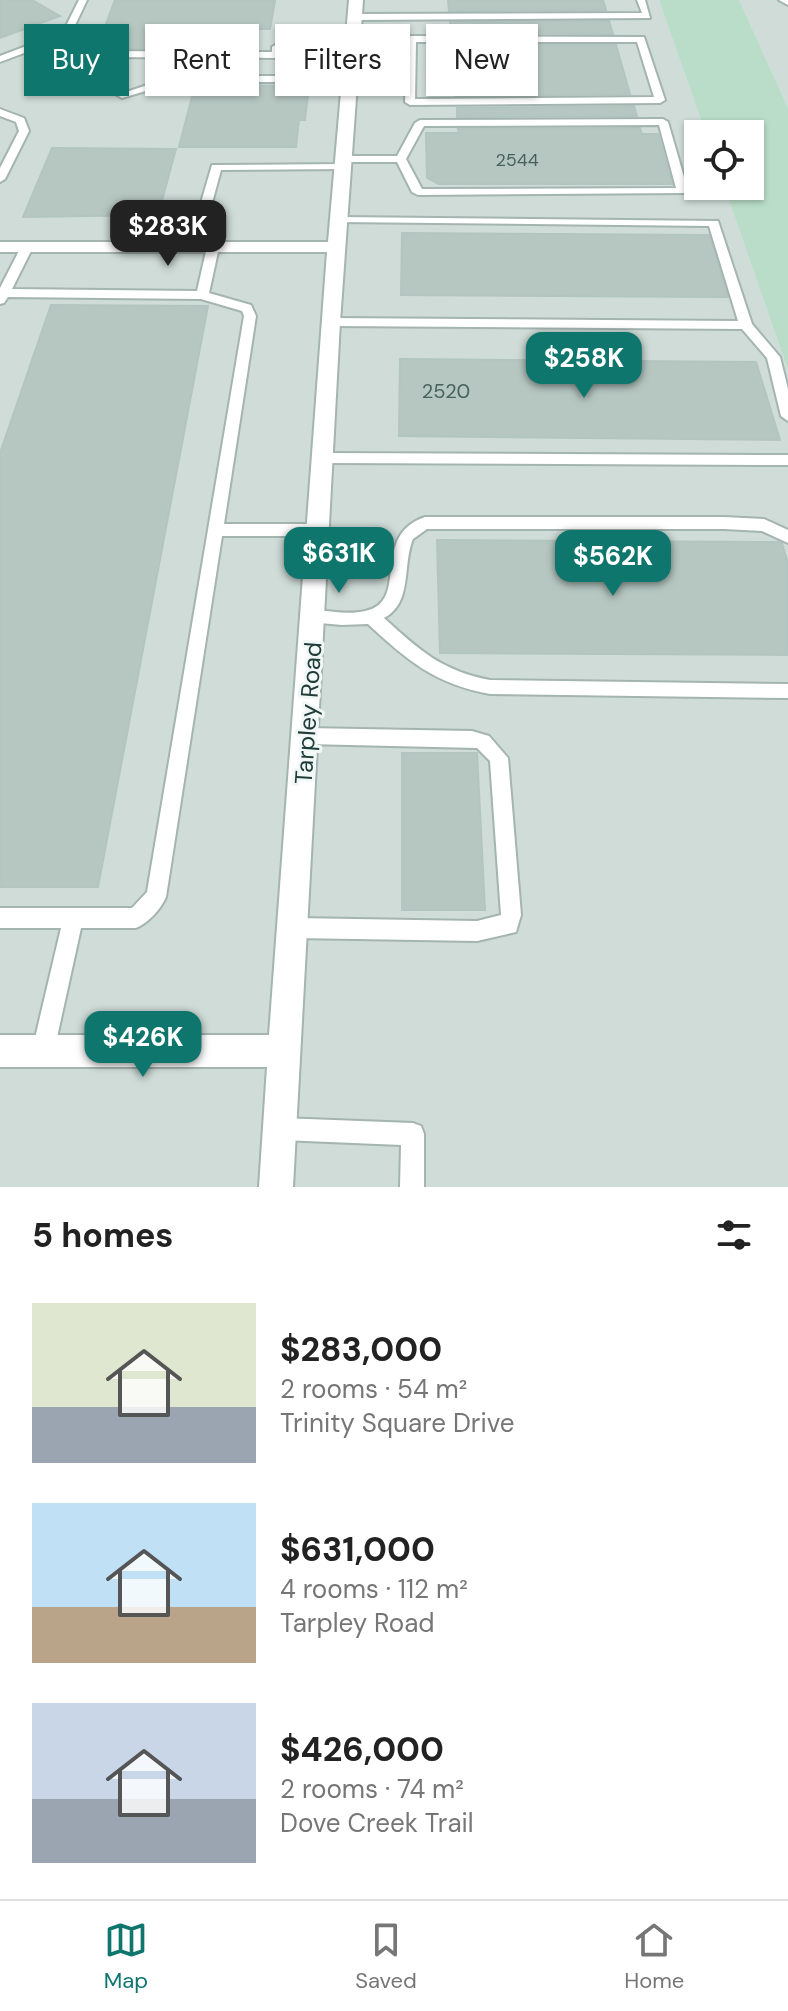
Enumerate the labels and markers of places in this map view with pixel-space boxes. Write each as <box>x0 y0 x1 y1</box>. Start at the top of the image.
pin: $283K <box>112 200 224 268</box>
pin: $258K <box>528 332 640 400</box>
pin: $631K <box>283 527 395 595</box>
pin: $562K <box>557 530 669 598</box>
pin: $426K <box>87 1011 199 1079</box>

